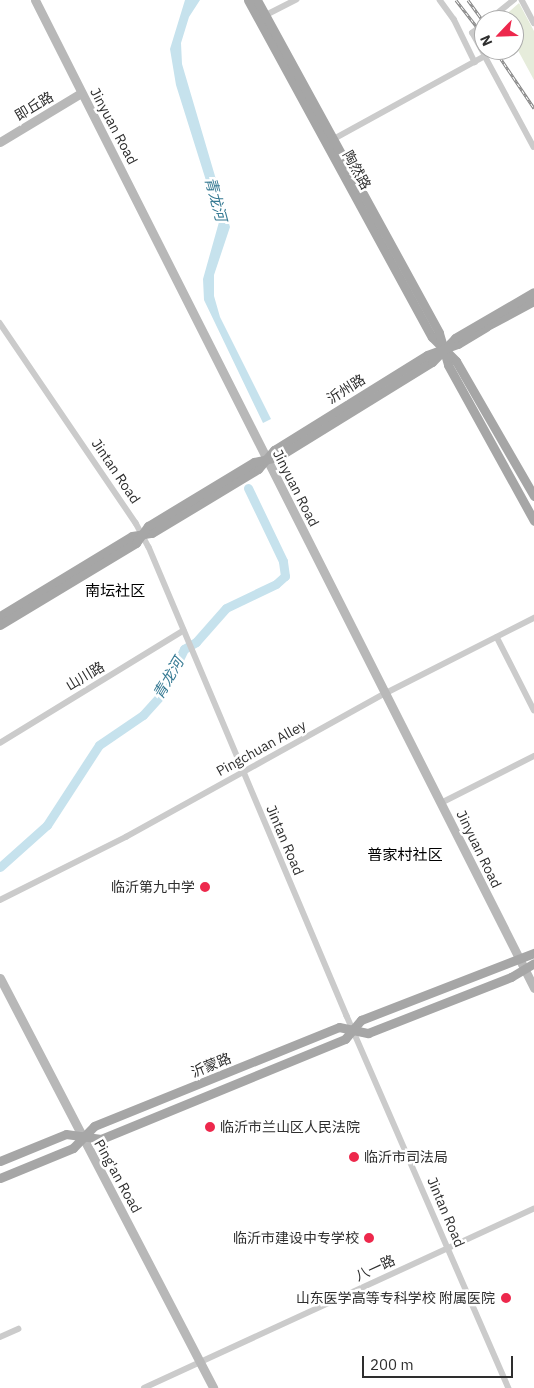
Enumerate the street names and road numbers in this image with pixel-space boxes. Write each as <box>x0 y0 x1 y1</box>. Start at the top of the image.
street label: Jinyuan Road <box>87 85 141 167</box>
street label: 即丘路 <box>12 88 56 124</box>
street label: 陶然路 <box>339 148 375 192</box>
street label: 沂州路 <box>324 371 368 407</box>
street label: Jintan Road <box>88 435 144 507</box>
street label: Jinyuan Road <box>269 447 323 529</box>
street label: 山川路 <box>63 658 107 694</box>
street label: Pingchuan Alley <box>213 716 309 780</box>
street label: Jintan Road <box>263 802 307 878</box>
street label: Jinyuan Road <box>453 807 505 891</box>
street label: 沂蒙路 <box>188 1049 234 1081</box>
street label: Ping'an Road <box>91 1136 145 1216</box>
street label: Jintan Road <box>424 1174 468 1250</box>
street label: 八一路 <box>352 1252 398 1284</box>

